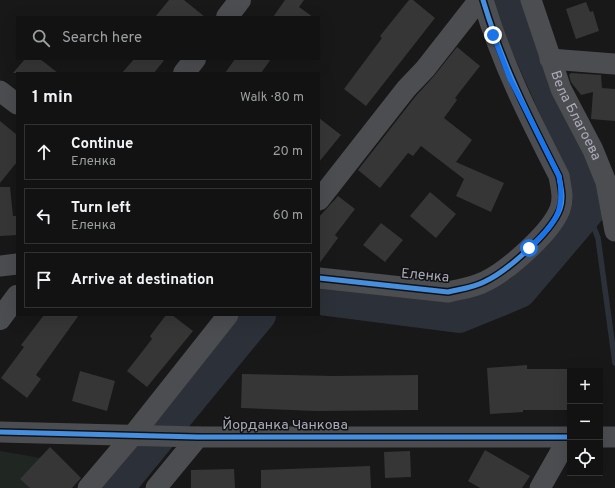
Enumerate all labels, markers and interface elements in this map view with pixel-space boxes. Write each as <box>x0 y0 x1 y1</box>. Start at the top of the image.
search box <box>16 16 320 60</box>
route end <box>484 26 502 44</box>
icon: search <box>30 27 52 49</box>
text: Search here <box>62 29 142 48</box>
street label: Вела Благоева <box>547 68 605 163</box>
text: 1 min <box>32 87 73 109</box>
text: Walk · 80 m <box>240 90 304 106</box>
text: Continue <box>71 135 133 154</box>
icon: ahead <box>33 141 55 163</box>
text: 20 m <box>273 144 303 160</box>
text: Еленка <box>71 154 116 170</box>
text: Turn left <box>71 199 131 218</box>
icon: left <box>33 205 55 227</box>
text: 60 m <box>273 208 303 224</box>
text: Еленка <box>71 218 116 234</box>
route start <box>520 239 538 257</box>
street label: Еленка <box>400 265 450 287</box>
icon: arrive <box>33 269 55 291</box>
text: Arrive at destination <box>71 271 214 290</box>
map controls <box>567 368 603 476</box>
button: + <box>567 368 603 404</box>
button: − <box>567 404 603 440</box>
street label: Йорданка Чанкова <box>222 416 348 434</box>
button: locate <box>567 440 603 476</box>

